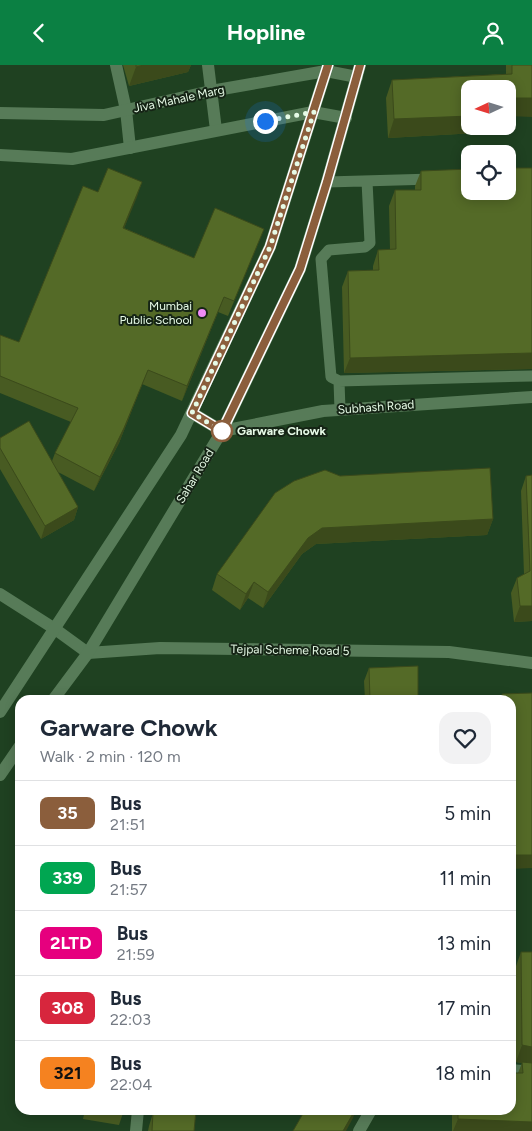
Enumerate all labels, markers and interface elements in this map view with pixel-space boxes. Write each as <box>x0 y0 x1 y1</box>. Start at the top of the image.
icon: back <box>25 19 53 47</box>
text: Hopline <box>227 19 305 46</box>
icon: person <box>479 19 507 47</box>
north arrow <box>461 80 516 135</box>
map controls <box>461 80 516 200</box>
street label: Jiva Mahale Marg <box>132 83 226 115</box>
your location <box>253 109 278 134</box>
button: locate <box>461 145 516 200</box>
place label: Mumbai Public School <box>119 299 192 327</box>
marker: Mumbai Public School <box>196 307 208 319</box>
street label: Subhash Road <box>337 397 415 417</box>
marker: Garware Chowk <box>211 420 233 442</box>
place label: Garware Chowk <box>237 424 326 438</box>
street label: Sahar Road <box>173 446 217 506</box>
street label: Tejpal Scheme Road 5 <box>230 642 350 658</box>
button: heart <box>439 712 491 764</box>
text: Garware Chowk <box>40 713 218 742</box>
text: Walk · 2 min · 120 m <box>40 747 181 766</box>
text: Bus <box>110 792 141 815</box>
text: 35 <box>57 802 78 824</box>
text: 5 min <box>444 802 491 825</box>
text: 21:51 <box>110 815 145 834</box>
text: Bus <box>110 857 141 880</box>
text: 339 <box>52 867 83 889</box>
text: 11 min <box>439 867 491 890</box>
text: 21:57 <box>110 880 147 899</box>
text: Bus <box>117 922 148 945</box>
text: 2LTD <box>50 932 92 954</box>
text: 13 min <box>437 932 491 955</box>
text: 21:59 <box>117 945 154 964</box>
text: Bus <box>110 987 141 1010</box>
text: 308 <box>51 997 84 1019</box>
text: 17 min <box>437 997 491 1020</box>
text: 22:03 <box>110 1010 151 1029</box>
text: Bus <box>110 1052 141 1075</box>
text: 321 <box>53 1062 82 1084</box>
text: 18 min <box>436 1062 491 1085</box>
text: 22:04 <box>110 1075 152 1094</box>

